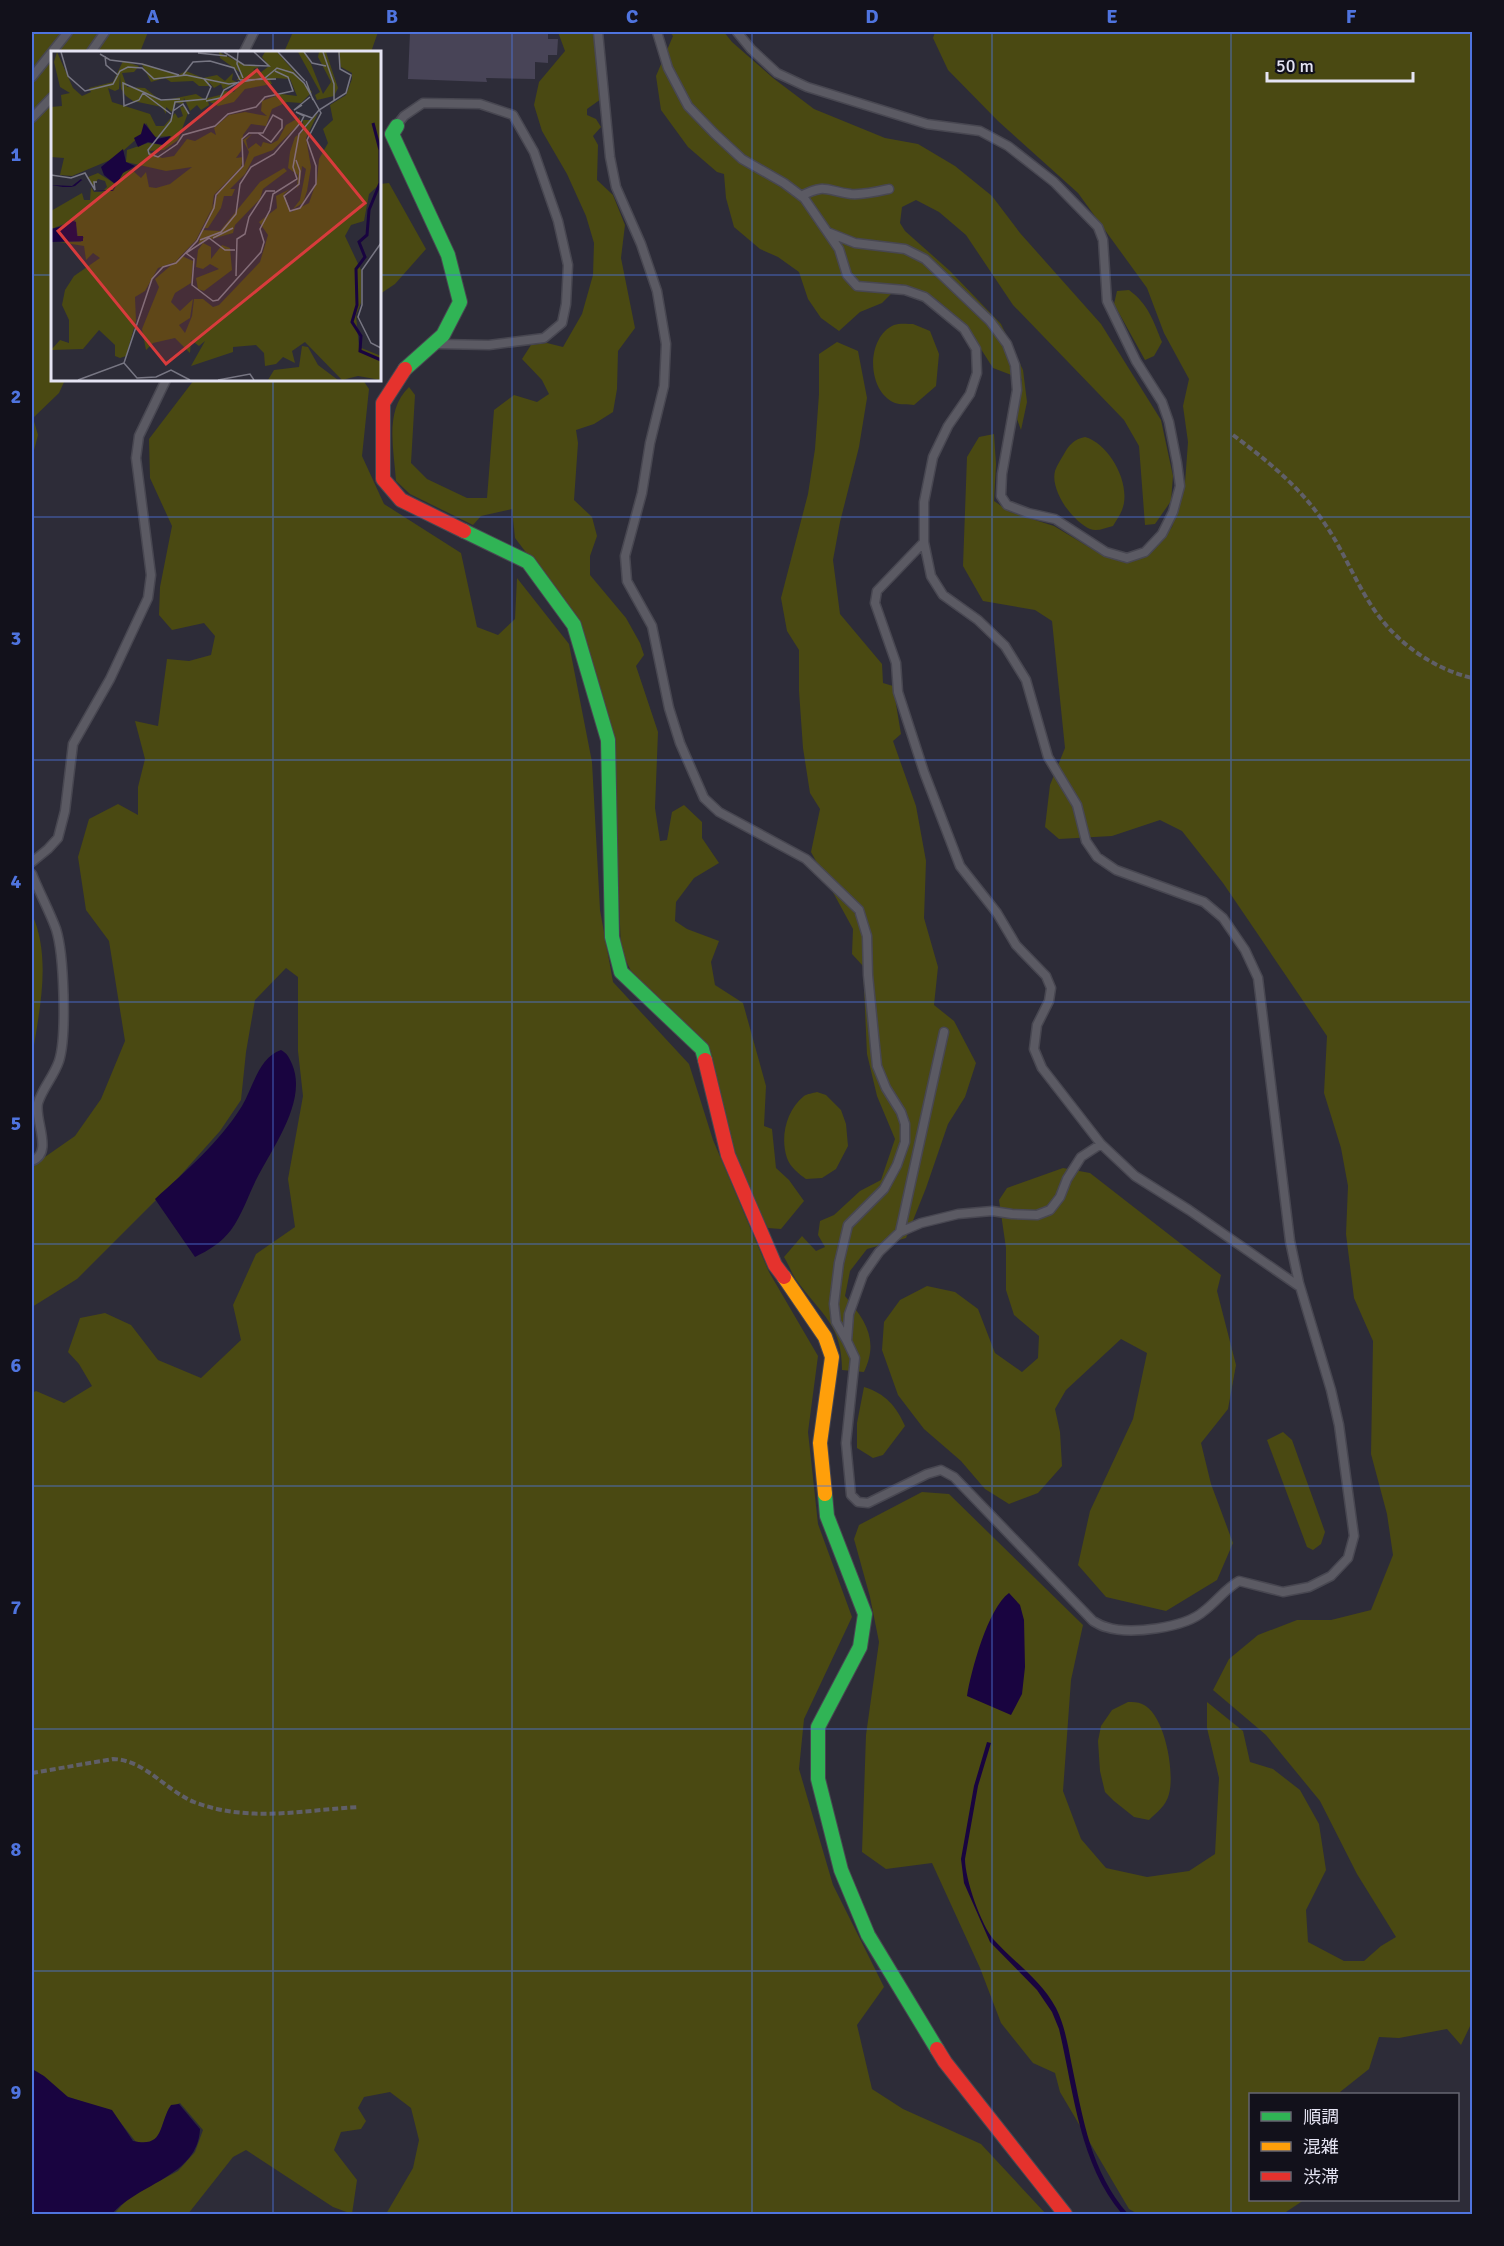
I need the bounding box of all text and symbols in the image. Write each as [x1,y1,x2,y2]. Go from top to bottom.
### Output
text: A [147,4,160,29]
text: B [386,4,398,29]
text: C [626,4,638,29]
text: D [865,4,879,29]
text: E [1106,4,1118,29]
text: F [1346,4,1357,29]
scale bar [1267,45,1412,83]
inset map [51,51,381,381]
text: 50 m [1276,55,1314,77]
text: 1 [11,142,22,167]
text: 2 [11,384,21,409]
text: 3 [11,626,21,651]
text: 4 [11,869,22,894]
text: 5 [11,1111,21,1136]
text: 6 [11,1353,22,1378]
text: 7 [11,1595,22,1620]
text: 8 [11,1837,22,1862]
text: 9 [11,2080,22,2105]
legend [1249,2093,1459,2201]
text: 順調 [1303,2106,1339,2128]
text: 混雑 [1303,2136,1339,2158]
text: 渋滞 [1303,2166,1339,2188]

